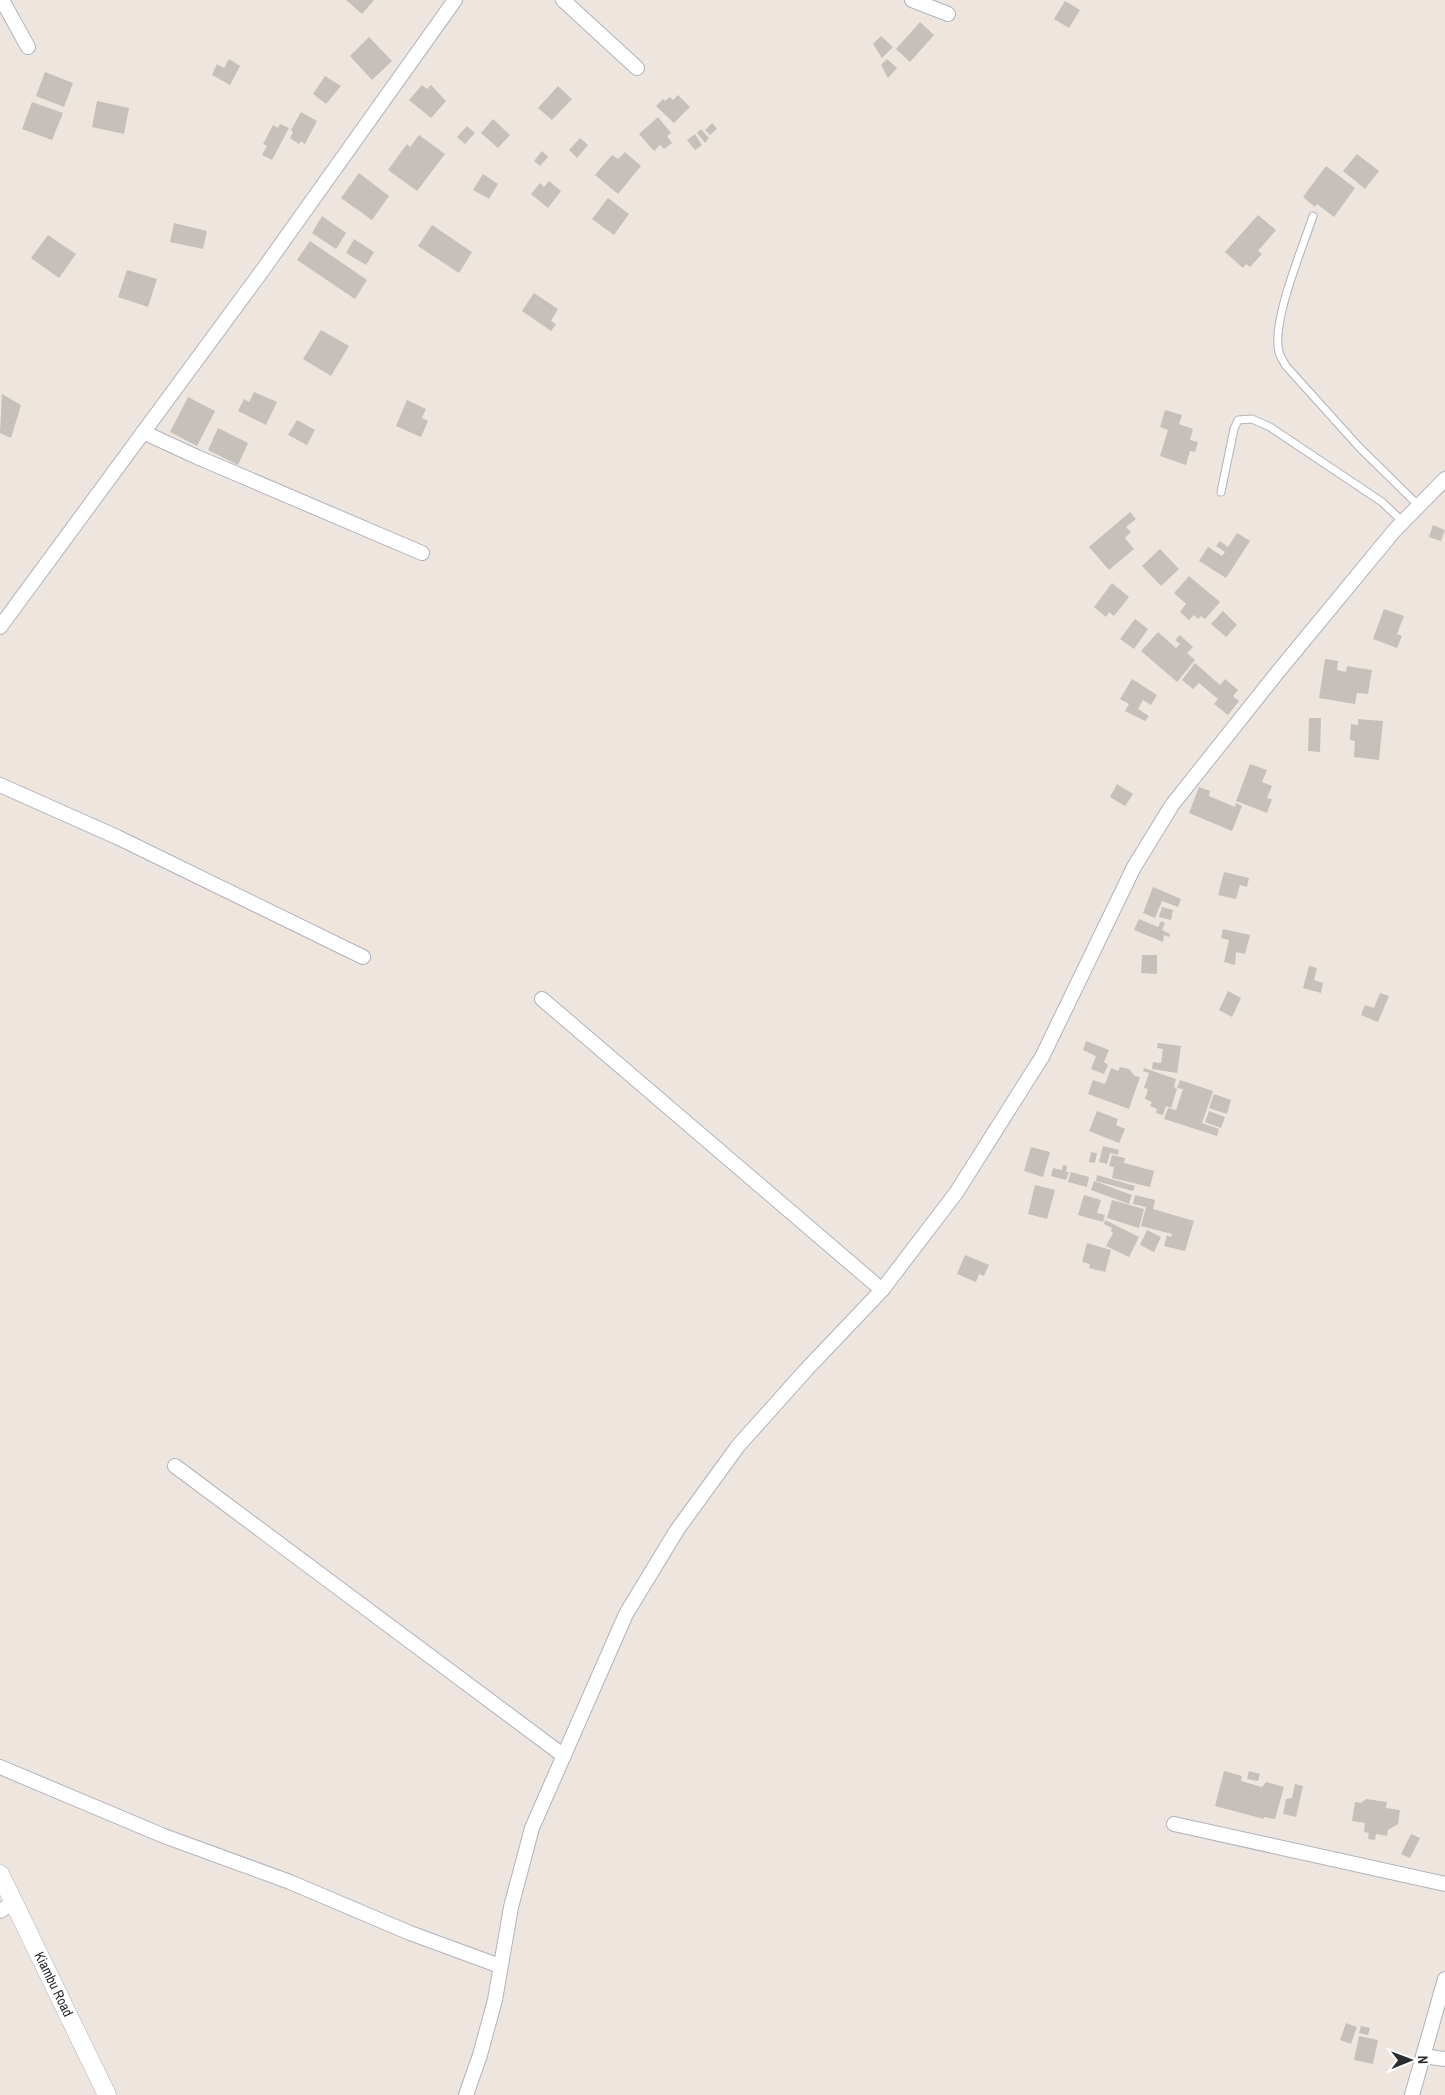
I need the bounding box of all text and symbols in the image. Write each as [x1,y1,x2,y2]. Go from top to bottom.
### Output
street label: Kiambu Road [31,1949,77,2019]
north arrow [1385,2035,1435,2085]
text: N [1414,2055,1432,2064]

